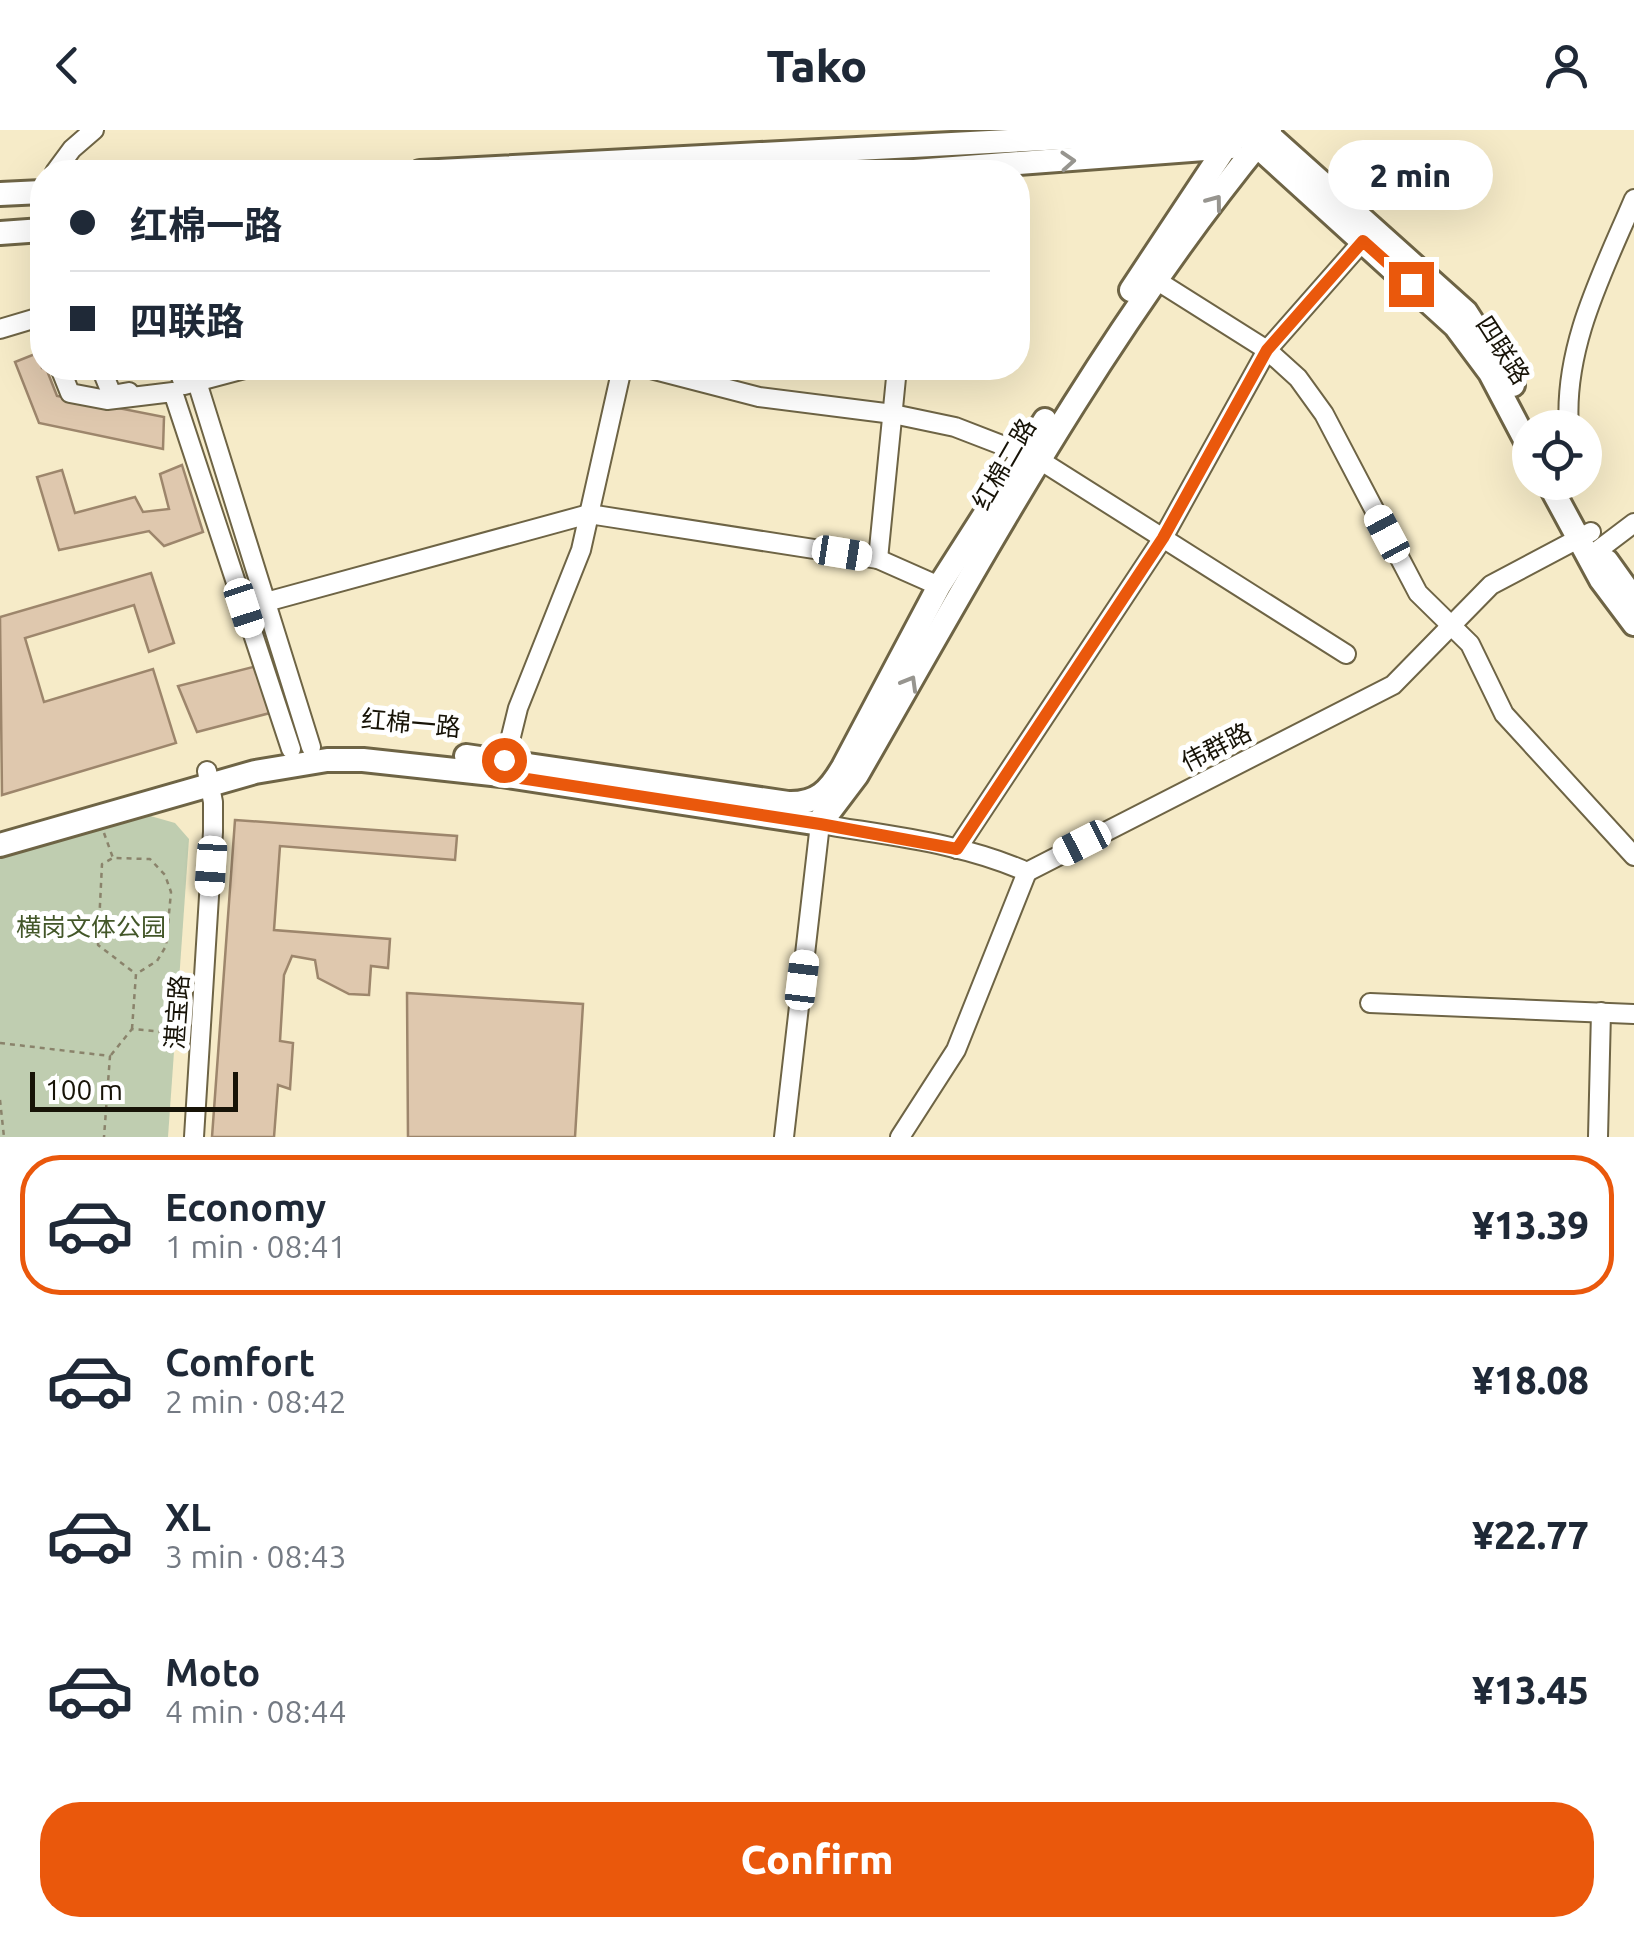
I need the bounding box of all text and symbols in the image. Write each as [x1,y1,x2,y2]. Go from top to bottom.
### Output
icon: back [40,38,95,93]
icon: person [1539,38,1594,93]
text: Tako [767,40,867,91]
callout: 2 min [1328,139,1494,209]
one-way arrow [1060,151,1076,172]
text: 2 min [1370,157,1451,193]
one-way arrow [1203,195,1220,213]
text: 红棉一路 [130,204,282,246]
route end [1389,262,1434,307]
text: 四联路 [130,300,244,342]
street label: 四联路 [1471,311,1535,389]
map controls [1512,410,1602,500]
button: locate [1512,410,1602,500]
street label: 红棉二路 [967,414,1041,514]
car [1360,500,1414,568]
car [810,533,874,573]
car [220,575,268,641]
one-way arrow [898,676,917,694]
street label: 红棉一路 [360,705,462,741]
street label: 伟群路 [1176,717,1256,777]
route start [482,738,527,783]
car [1048,816,1116,870]
car [194,835,228,897]
park label: 横岗文体公园 [16,913,166,941]
car [783,948,821,1012]
street label: 湛宝路 [160,974,194,1050]
scale bar [30,1067,238,1111]
text: 100 m [45,1074,123,1105]
icon: car [45,1180,135,1270]
text: Economy [165,1186,326,1228]
text: ¥13.39 [1472,1204,1589,1246]
text: 1 min · 08:41 [165,1228,347,1264]
icon: car [45,1335,135,1425]
text: Comfort [165,1341,315,1383]
text: ¥18.08 [1472,1359,1589,1401]
text: 2 min · 08:42 [165,1383,347,1419]
icon: car [45,1490,135,1580]
text: XL [165,1496,211,1538]
text: ¥22.77 [1472,1514,1589,1556]
text: 3 min · 08:43 [165,1538,347,1574]
icon: car [45,1645,135,1735]
text: Moto [165,1651,260,1693]
text: ¥13.45 [1472,1669,1589,1711]
text: 4 min · 08:44 [165,1693,347,1729]
button: Confirm [40,1802,1594,1917]

